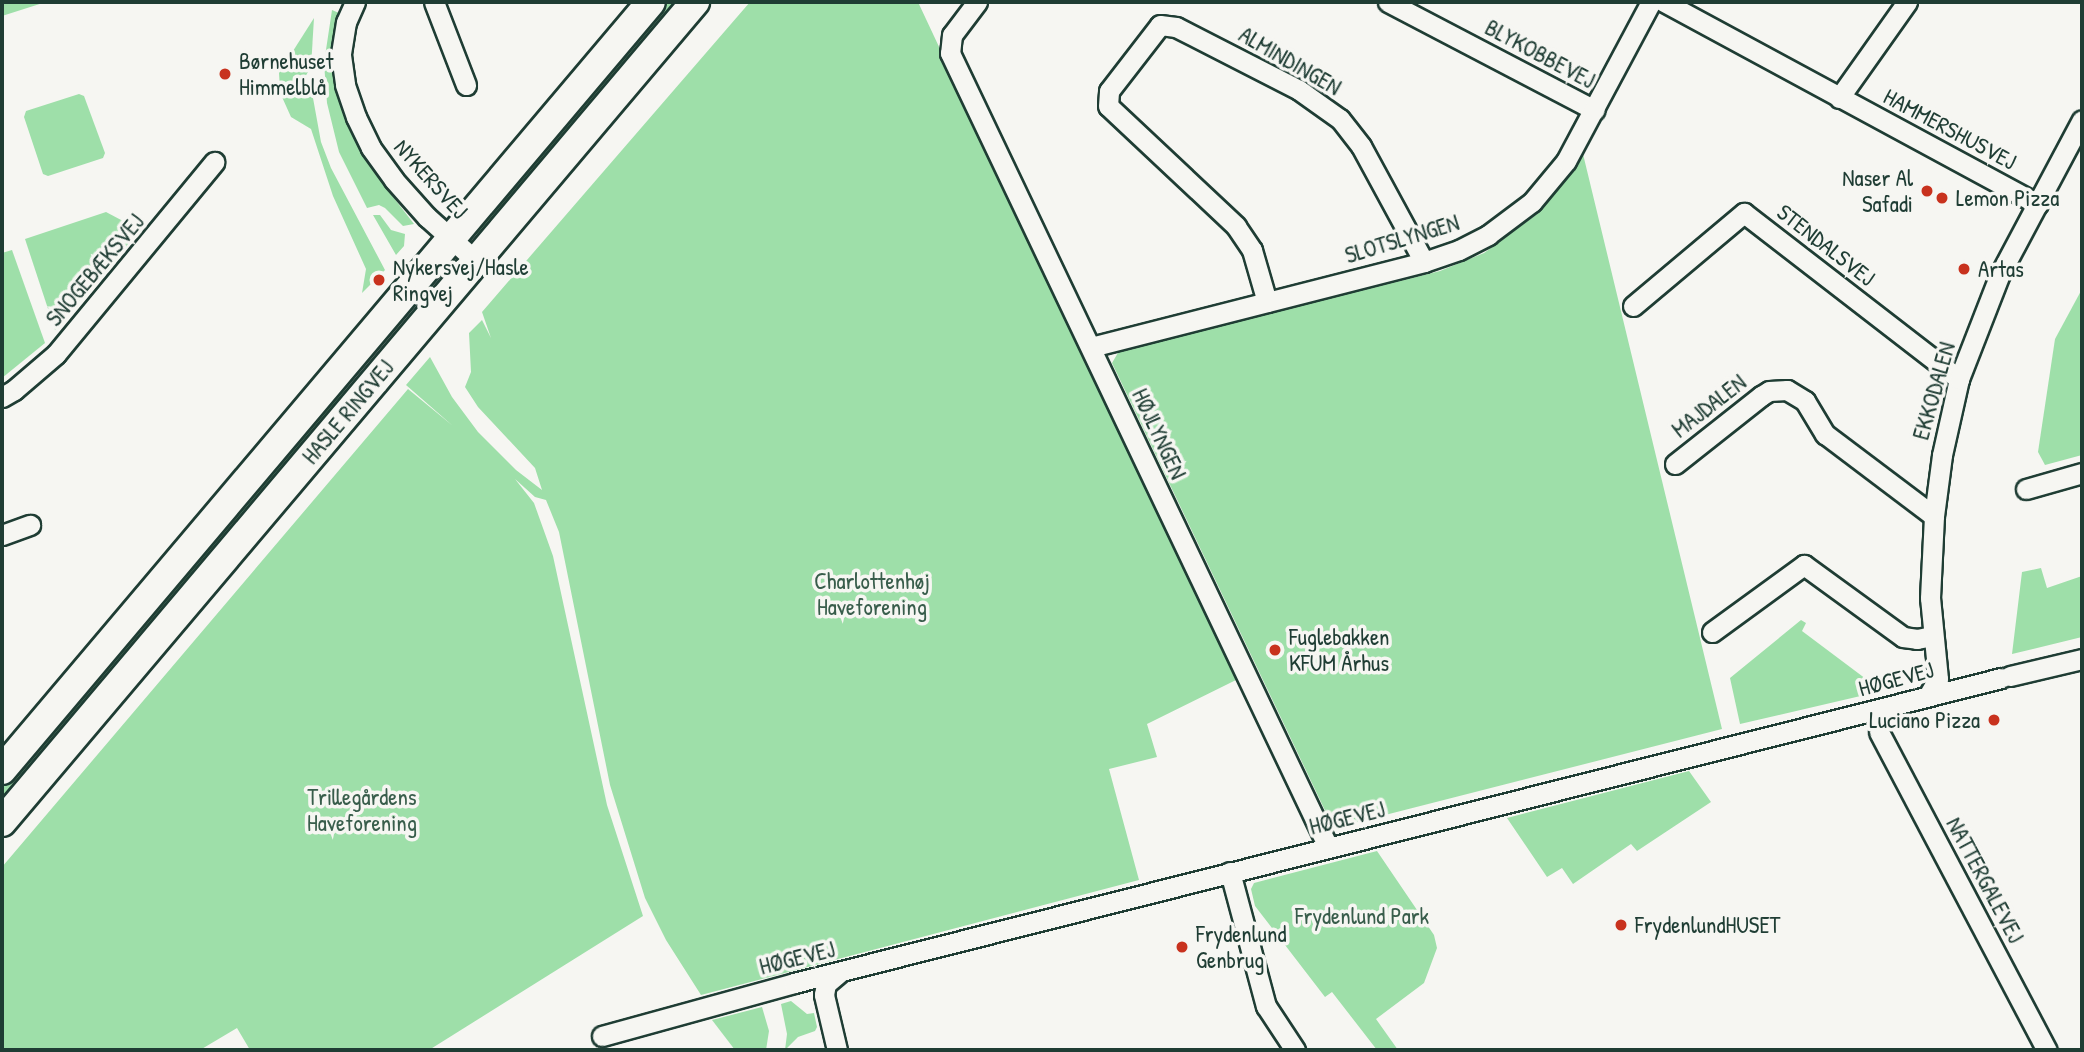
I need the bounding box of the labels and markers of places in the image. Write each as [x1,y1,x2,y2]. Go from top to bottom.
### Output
place label: Børnehuset Himmelblå [239,47,334,101]
marker: Børnehuset Himmelblå [217,66,233,82]
place label: Naser Al Safadi [1842,164,1913,218]
marker: Naser Al Safadi [1919,183,1935,199]
place label: Lemon Pizza [1956,184,2059,212]
marker: Lemon Pizza [1934,190,1950,206]
place label: Nykersvej/Hasle Ringvej [393,253,529,307]
place label: Artas [1978,255,2024,283]
marker: Artas [1956,261,1972,277]
marker: Nykersvej/Hasle Ringvej [371,272,387,288]
place label: Fuglebakken KFUM Århus [1289,623,1389,677]
marker: Fuglebakken KFUM Århus [1267,642,1283,658]
place label: Luciano Pizza [1869,706,1980,734]
marker: Luciano Pizza [1986,712,2002,728]
place label: FrydenlundHUSET [1635,911,1780,939]
marker: FrydenlundHUSET [1613,917,1629,933]
place label: Frydenlund Genbrug [1196,920,1286,974]
marker: Frydenlund Genbrug [1174,939,1190,955]

